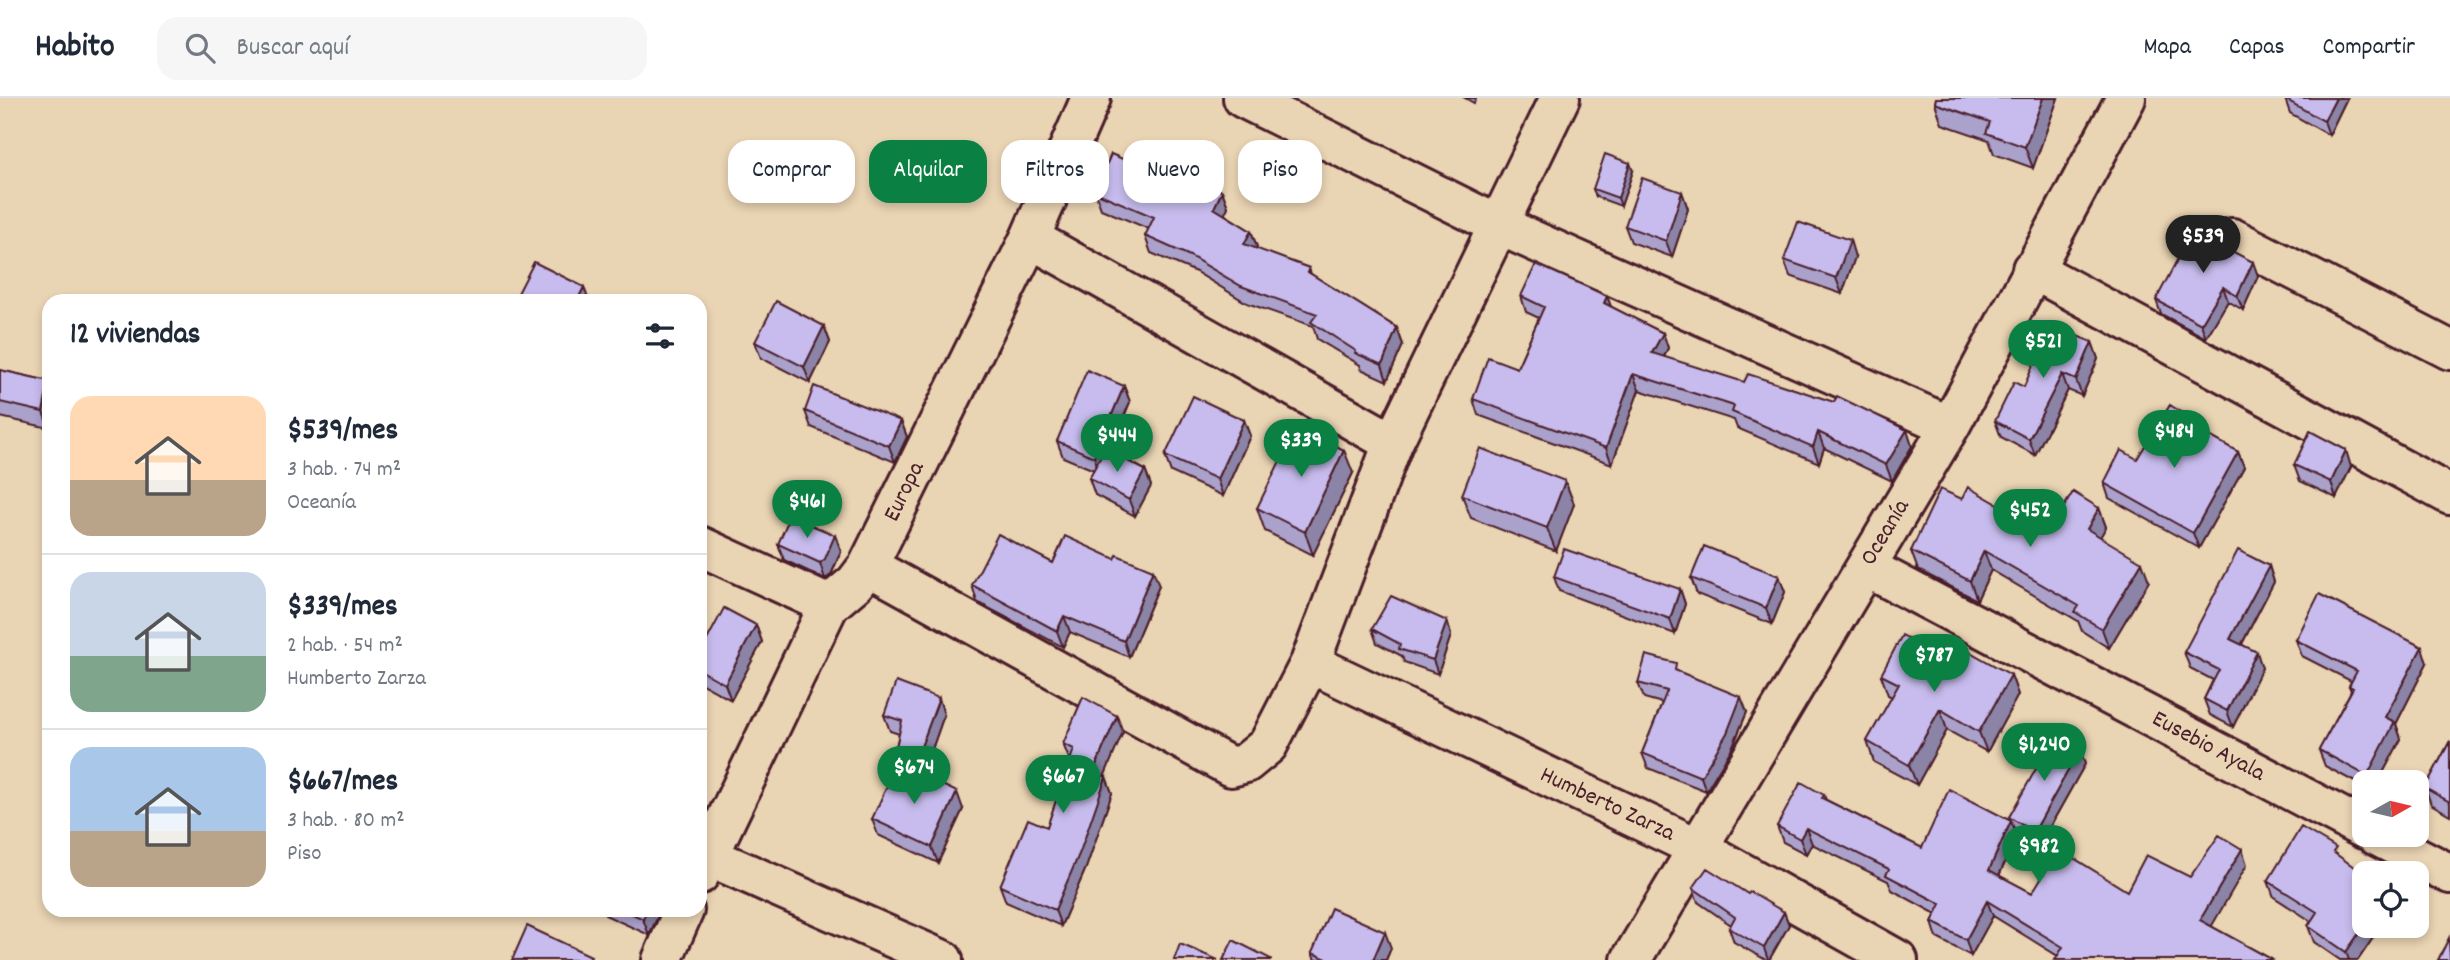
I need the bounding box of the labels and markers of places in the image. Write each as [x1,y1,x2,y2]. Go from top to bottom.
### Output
pin: $539 [2162,216,2244,275]
pin: $521 [2002,320,2084,380]
pin: $484 [2133,410,2215,470]
pin: $444 [1076,414,1158,474]
pin: $339 [1260,420,1342,479]
pin: $461 [766,480,848,540]
pin: $452 [1989,490,2071,549]
pin: $787 [1893,634,1975,694]
pin: $1,240 [1987,724,2101,783]
pin: $674 [873,746,955,806]
pin: $667 [1022,756,1104,815]
pin: $982 [1998,826,2080,885]

